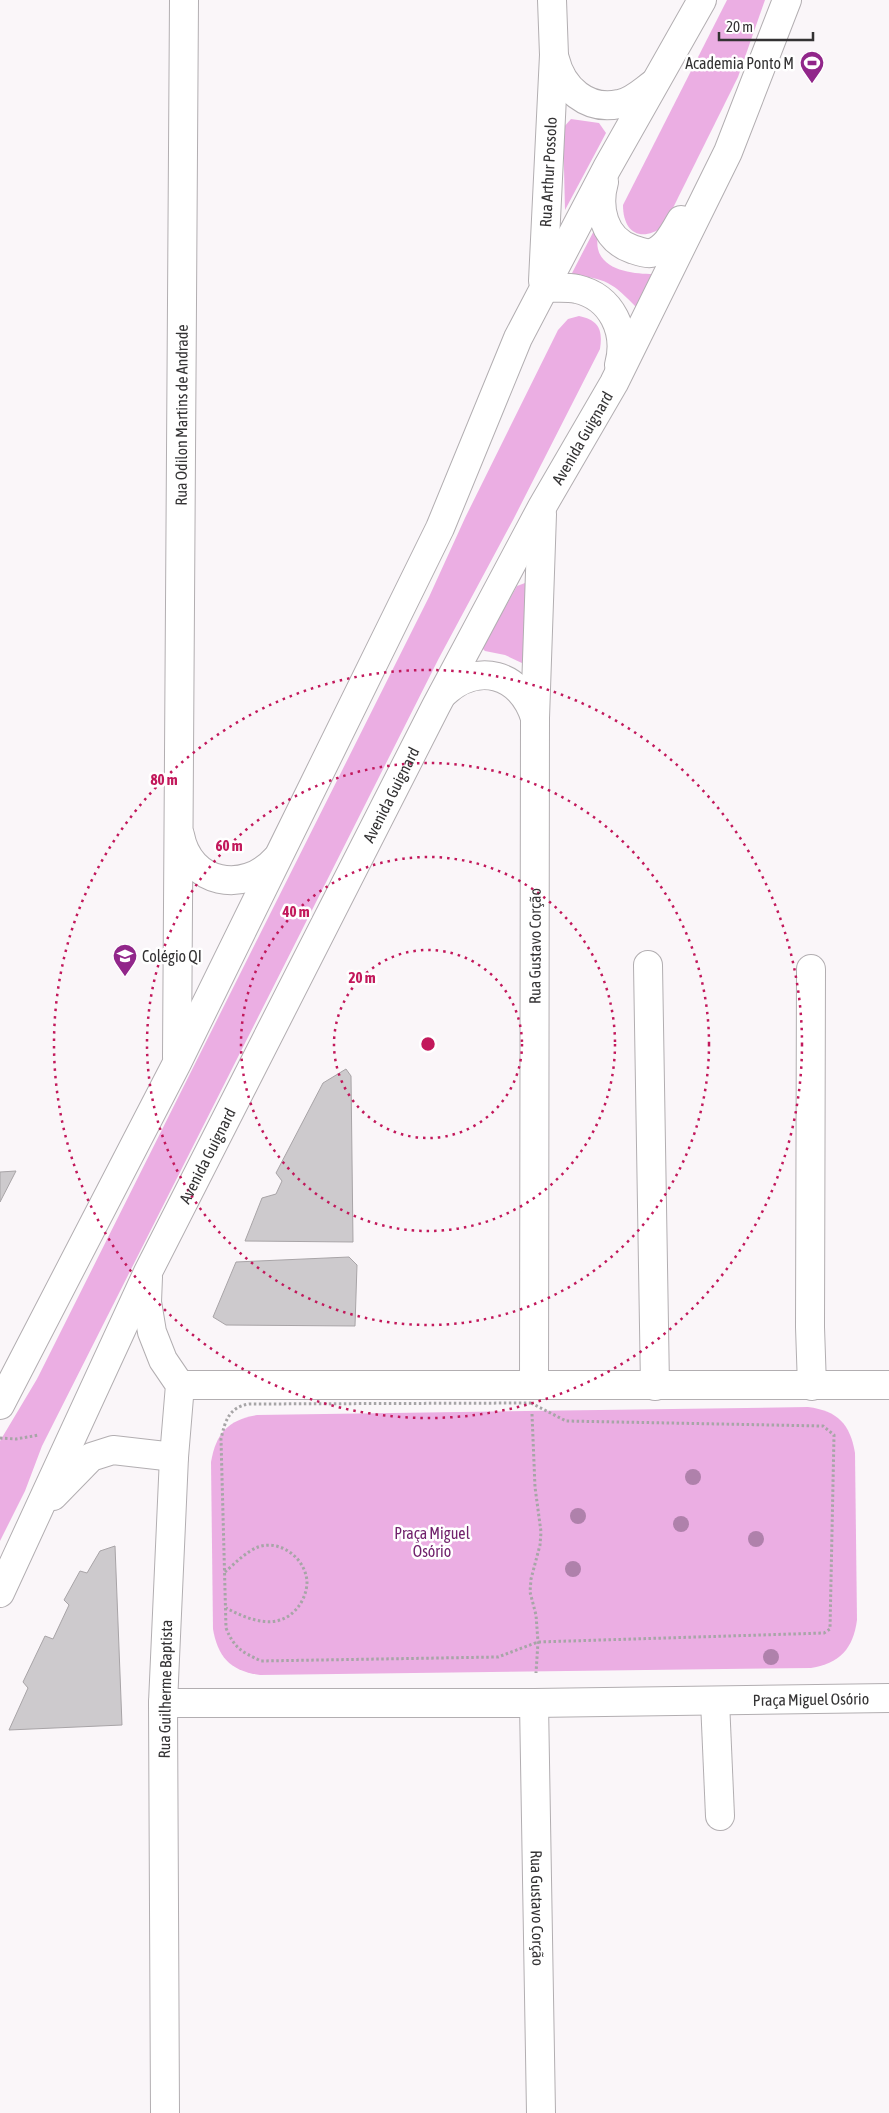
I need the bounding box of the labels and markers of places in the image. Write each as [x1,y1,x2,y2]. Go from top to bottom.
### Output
sports icon: Academia Ponto M [799,50,825,84]
place label: Academia Ponto M [685,54,794,72]
school or university icon: Colégio QI [112,943,138,977]
place label: Colégio QI [142,947,202,966]
centre of rings [419,1035,437,1053]

